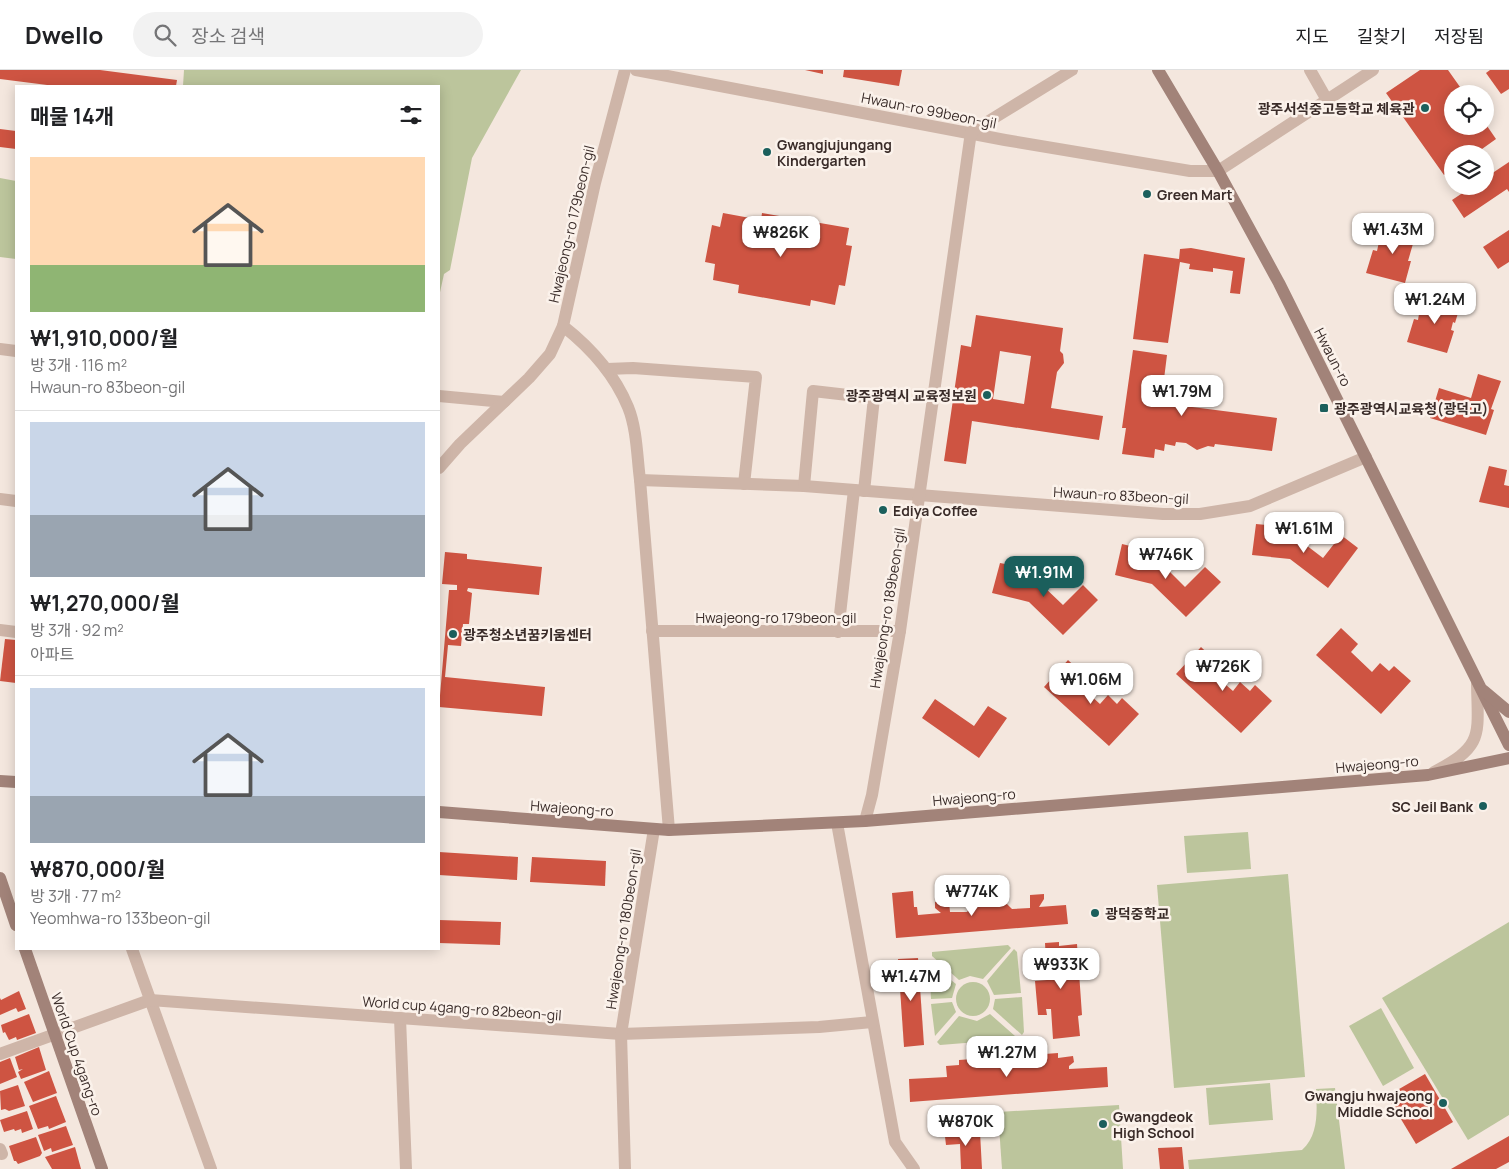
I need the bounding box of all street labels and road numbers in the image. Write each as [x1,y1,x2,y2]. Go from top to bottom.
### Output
street label: Hwaun-ro 99beon-gil [860,88,998,132]
street label: Hwajeong-ro 179beon-gil [544,143,598,305]
street label: Hwaun-ro [1310,324,1356,390]
street label: Hwaun-ro 83beon-gil [1053,482,1189,508]
street label: Hwajeong-ro 189beon-gil [865,526,909,690]
street label: Hwajeong-ro 179beon-gil [695,608,857,627]
street label: Hwajeong-ro [1335,751,1419,777]
street label: Hwajeong-ro [932,784,1016,810]
street label: Hwajeong-ro [530,796,614,820]
street label: Hwajeong-ro 180beon-gil [601,847,645,1011]
street label: World Cup 4gang-ro [47,990,107,1118]
street label: World cup 4gang-ro 82beon-gil [362,992,562,1024]

